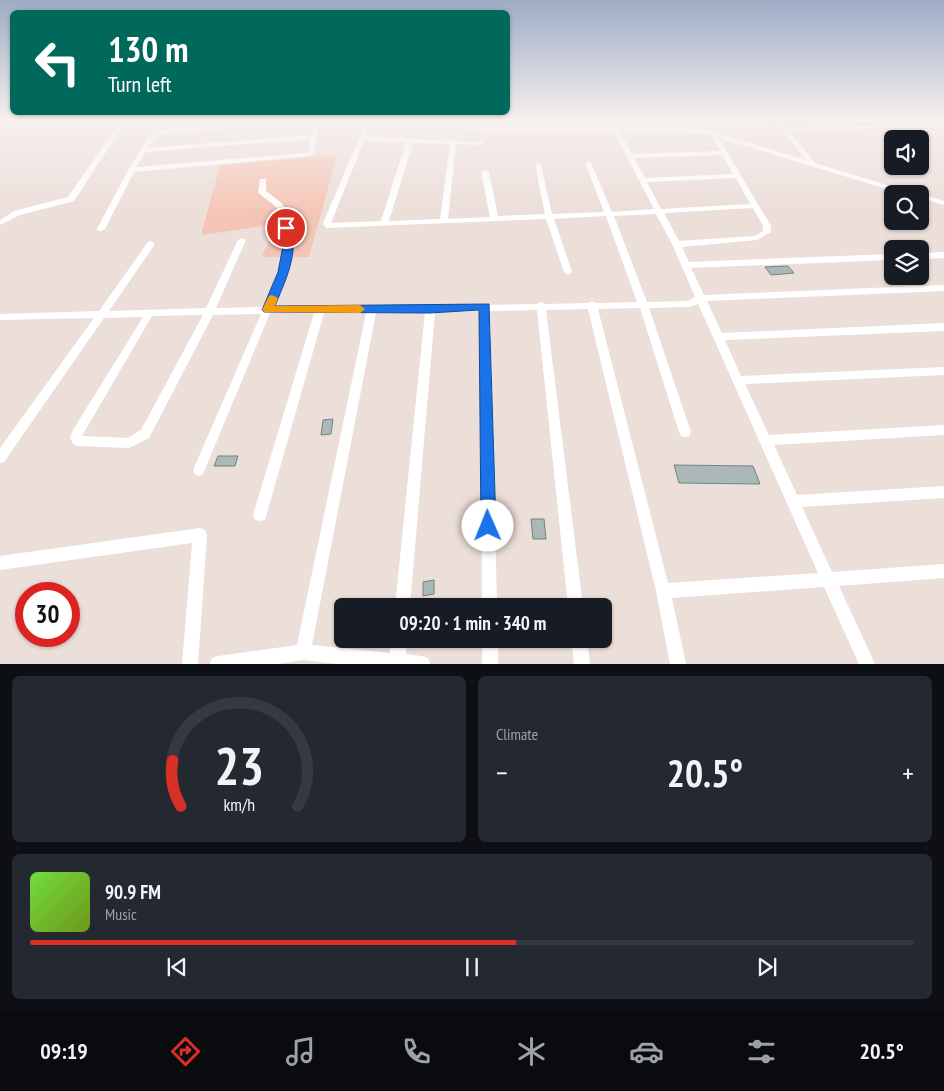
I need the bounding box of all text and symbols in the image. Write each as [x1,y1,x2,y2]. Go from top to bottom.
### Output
text: 130 m [108,26,189,72]
icon: left [25,30,90,95]
text: Turn left [108,70,172,98]
map controls [884,130,929,285]
button: sound [884,130,929,175]
button: search [884,185,929,230]
pin [265,207,307,249]
icon: arrive [272,214,300,242]
button: layers [884,240,929,285]
position arrow [461,499,513,551]
speed limit sign: 30 [15,582,80,647]
text: 09:20 · 1 min · 340 m [400,611,546,635]
text: Climate [496,724,538,744]
text: 23 [214,732,264,799]
text: 20.5° [667,748,743,797]
text: − [496,754,508,791]
text: + [902,754,914,791]
text: km/h [223,793,255,816]
text: 90.9 FM [105,880,161,904]
text: Music [105,904,137,924]
icon: previous [163,953,191,981]
icon: pause [458,953,486,981]
icon: next [753,953,781,981]
icon: directions [168,1034,203,1069]
icon: music [283,1034,318,1069]
icon: phone [399,1034,434,1069]
icon: climate [514,1034,549,1069]
icon: car [629,1034,664,1069]
icon: filters [744,1034,779,1069]
text: 09:19 [40,1037,88,1065]
text: 20.5° [860,1037,904,1065]

